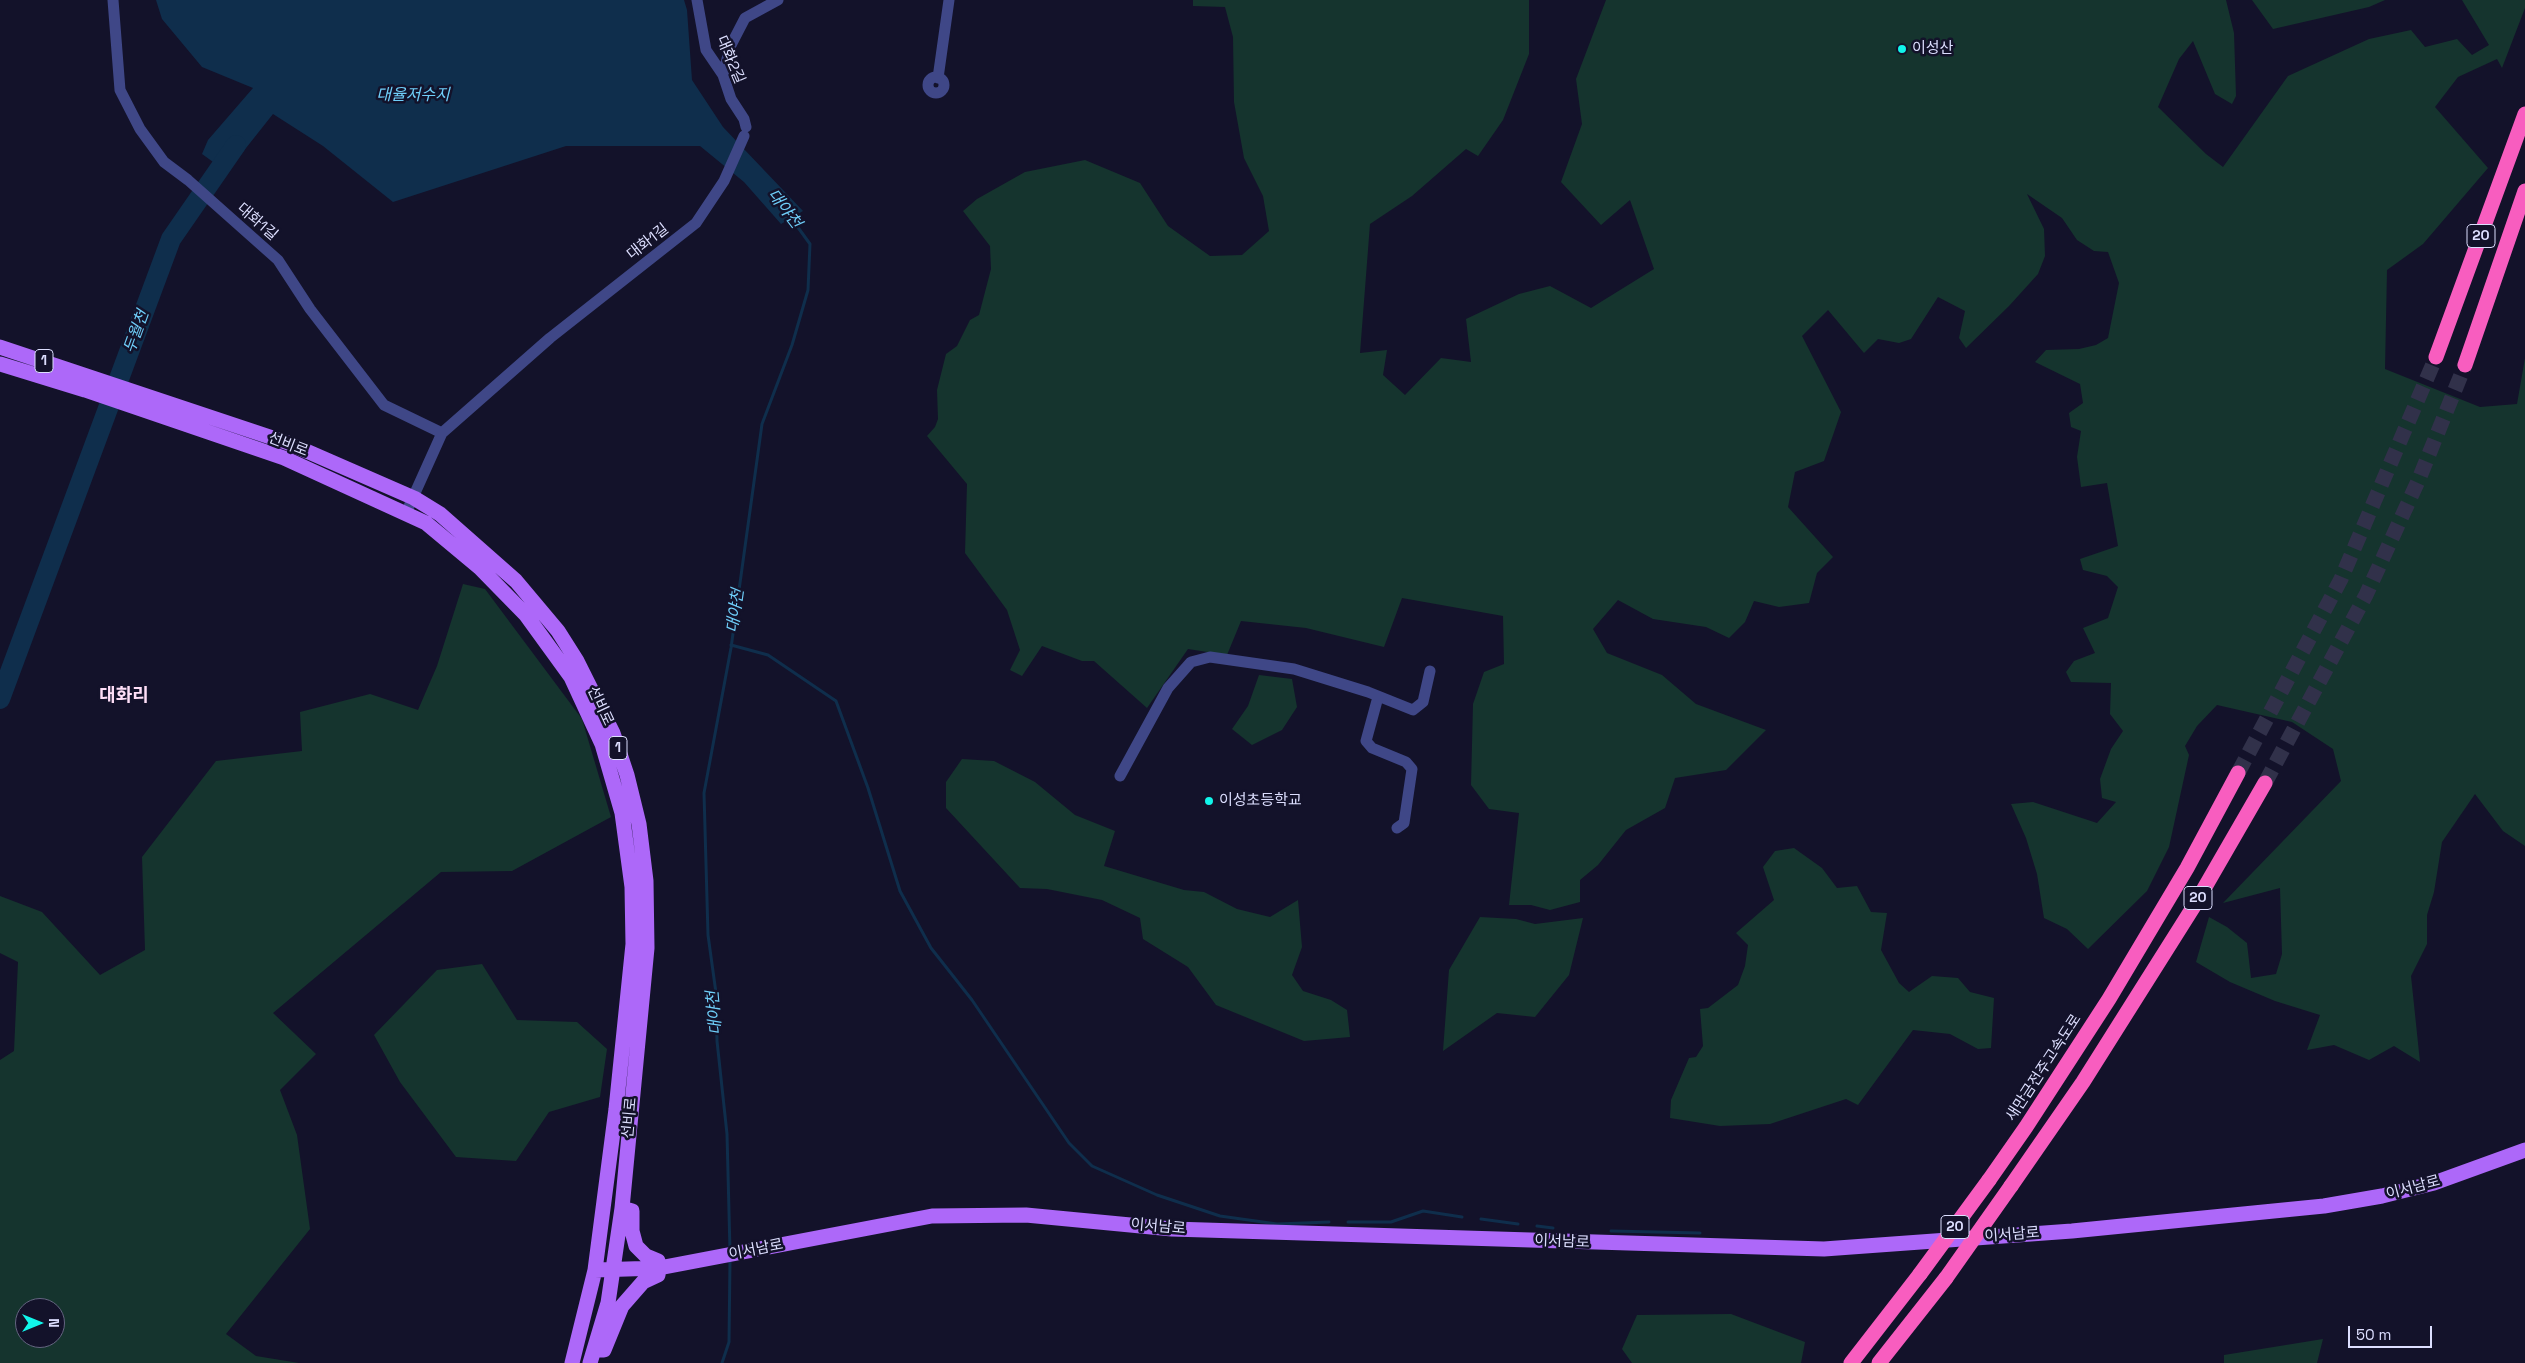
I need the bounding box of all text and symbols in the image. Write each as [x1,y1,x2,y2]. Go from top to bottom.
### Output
street label: 대화2길 [712,33,748,87]
place label: 이성산 [1912,40,1953,58]
marker: 이성산 [1896,43,1908,55]
water label: 대율저수지 [376,86,450,106]
water label: 대야천 [763,186,805,232]
street label: 대화1길 [233,200,281,244]
street label: 대화1길 [624,220,672,264]
road number: 20 [2467,225,2495,248]
water label: 두월천 [120,308,154,356]
road number: 1 [35,350,53,372]
street label: 선비로 [265,429,311,461]
water label: 대야천 [723,588,749,634]
street label: 선비로 [583,683,617,729]
district label: 대화리 [99,685,149,707]
road number: 1 [609,736,627,760]
place label: 이성초등학교 [1219,792,1302,810]
marker: 이성초등학교 [1203,795,1215,807]
road number: 20 [2184,886,2212,910]
water label: 대야천 [704,990,726,1036]
street label: 새만금전주고속도로 [2003,1011,2085,1125]
street label: 선비로 [619,1097,641,1139]
street label: 이서남로 [2384,1172,2442,1204]
street label: 이서남로 [1130,1216,1186,1238]
road number: 20 [1941,1216,1969,1238]
street label: 이서남로 [1984,1224,2040,1246]
street label: 이서남로 [1534,1232,1590,1252]
street label: 이서남로 [727,1236,785,1264]
north arrow [15,1298,65,1348]
scale bar [2350,1316,2434,1348]
text: N [45,1318,63,1328]
text: 50 m [2356,1325,2391,1344]

